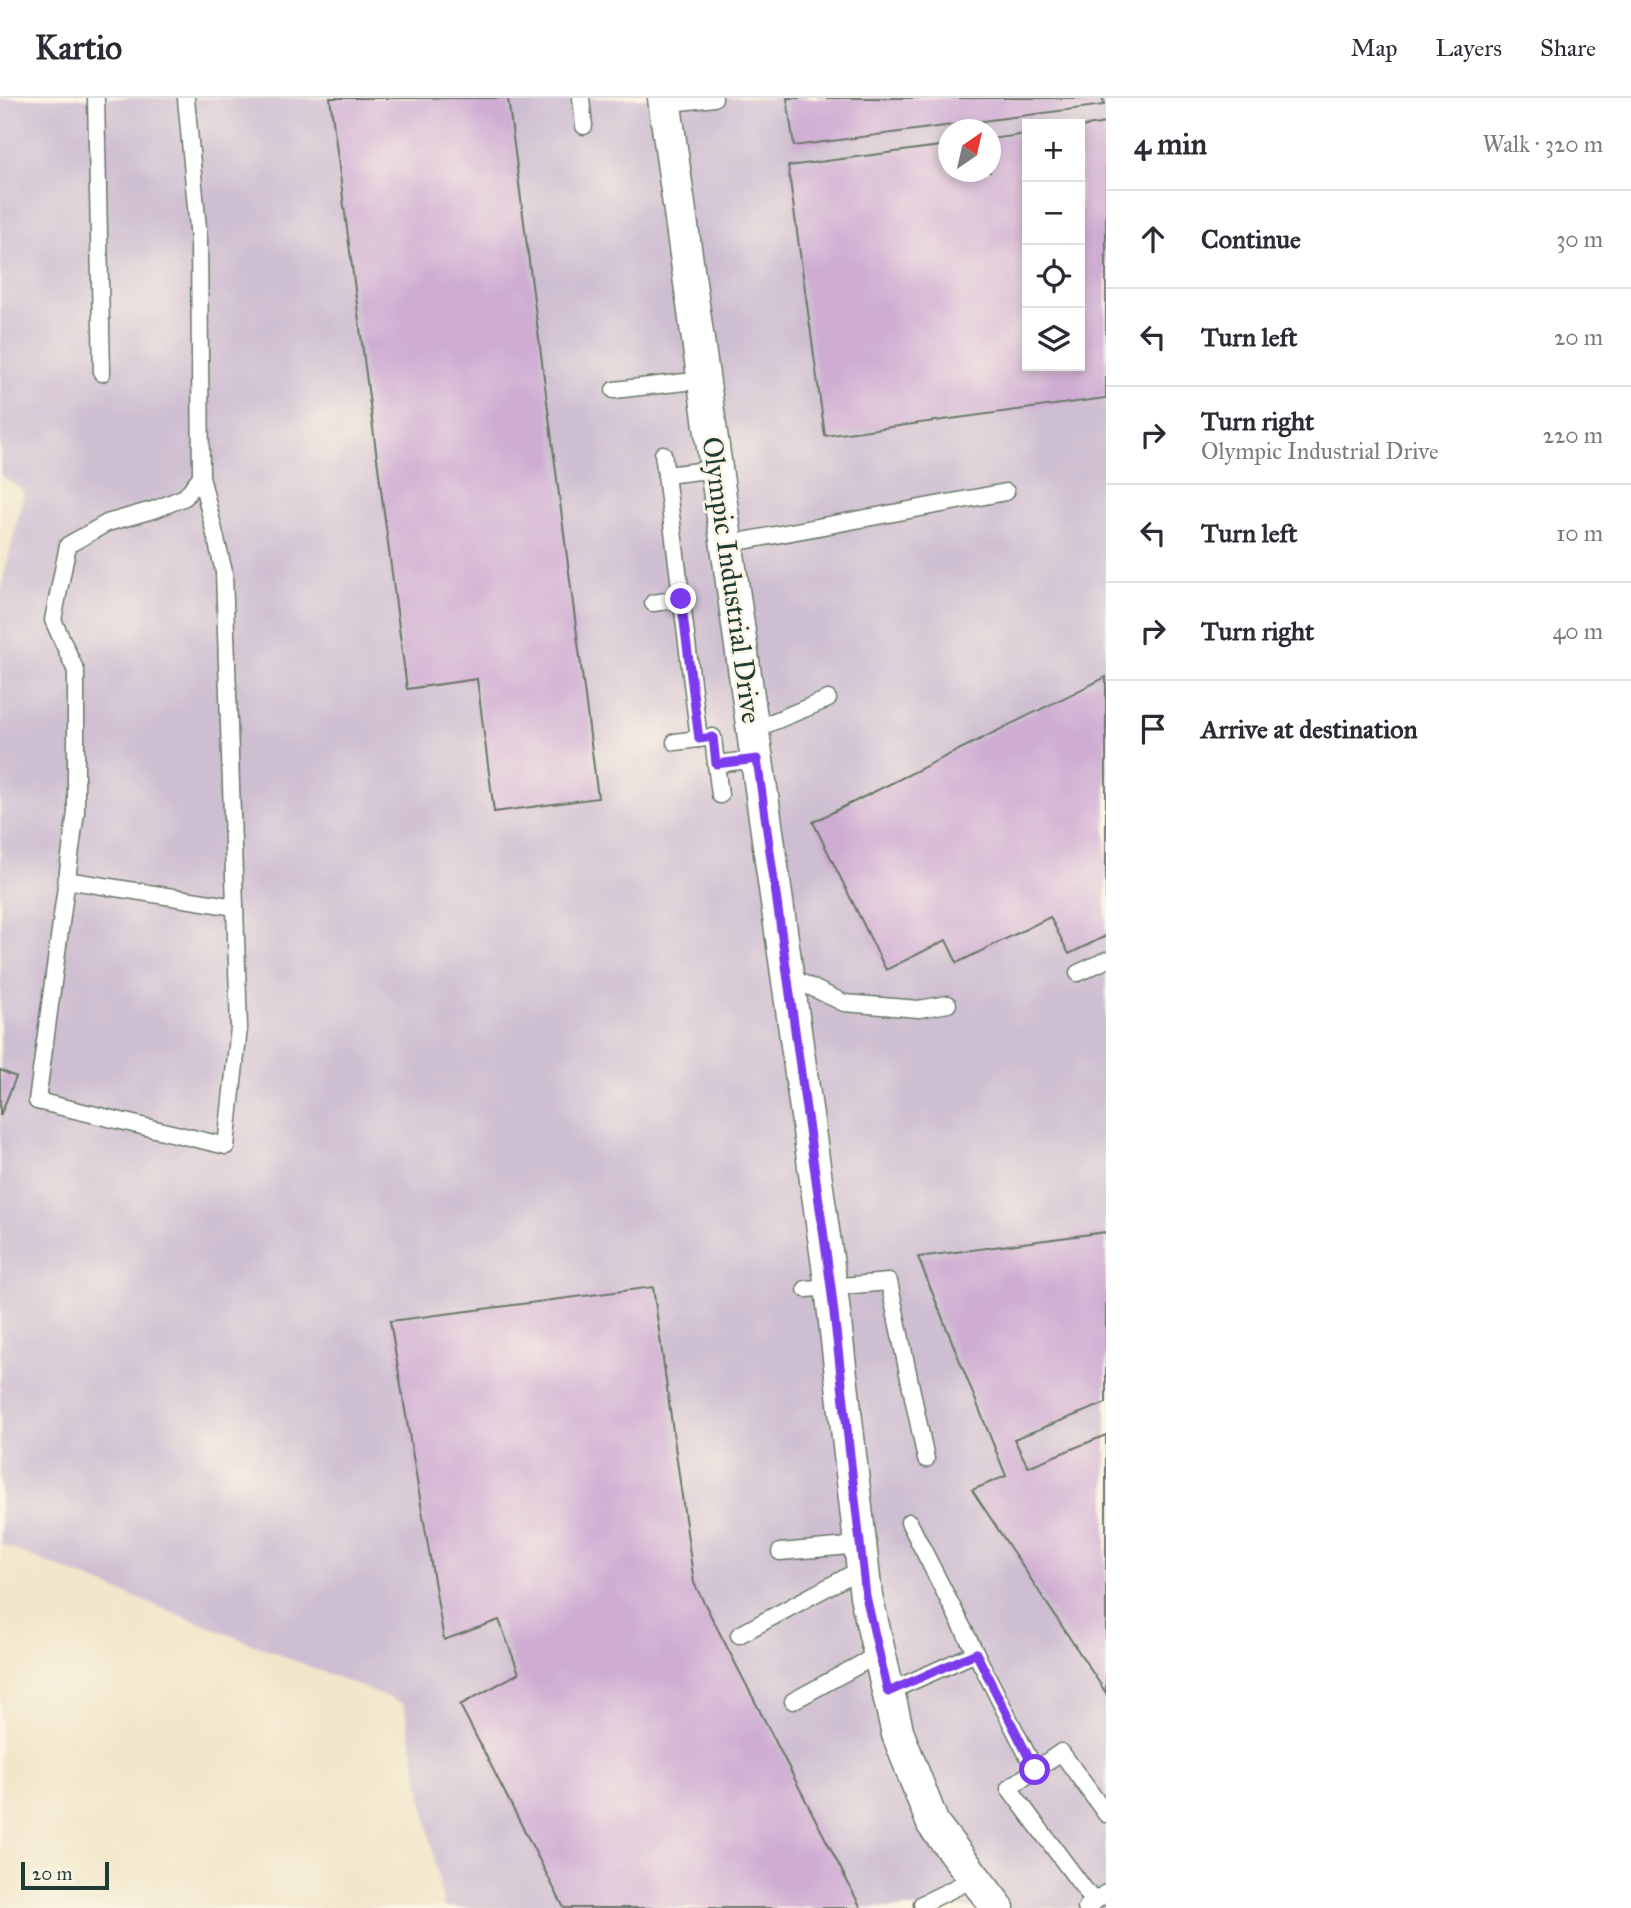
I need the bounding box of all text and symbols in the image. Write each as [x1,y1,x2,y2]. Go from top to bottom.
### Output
text: Kartio [35,28,122,68]
text: Map [1351,33,1398,63]
text: Layers [1436,33,1502,63]
text: Share [1540,33,1596,63]
north arrow [938,119,1001,182]
map controls [1022,119,1085,371]
button: + [1022,119,1085,182]
text: 4 min [1134,126,1207,162]
text: Walk · 320 m [1483,130,1603,158]
button: − [1022,182,1085,245]
icon: ahead [1134,220,1172,258]
text: Continue [1201,223,1301,255]
text: 30 m [1556,225,1603,253]
button: locate [1022,245,1085,308]
button: layers [1022,308,1085,371]
icon: left [1134,318,1172,356]
text: Turn left [1201,321,1297,353]
text: 20 m [1554,323,1603,351]
text: Turn right [1201,405,1314,437]
icon: right [1134,416,1172,454]
text: 220 m [1543,421,1603,449]
street label: Olympic Industrial Drive [695,434,769,726]
text: Olympic Industrial Drive [1201,437,1439,465]
icon: left [1134,514,1172,552]
text: Turn left [1201,517,1297,549]
text: 10 m [1556,519,1603,547]
route end [665,583,696,614]
icon: right [1134,612,1172,650]
text: Turn right [1201,615,1314,647]
text: 40 m [1553,617,1603,645]
icon: arrive [1134,710,1172,748]
text: Arrive at destination [1201,713,1418,745]
route start [1019,1754,1050,1785]
scale bar [21,1859,108,1891]
text: 20 m [32,1862,73,1885]

